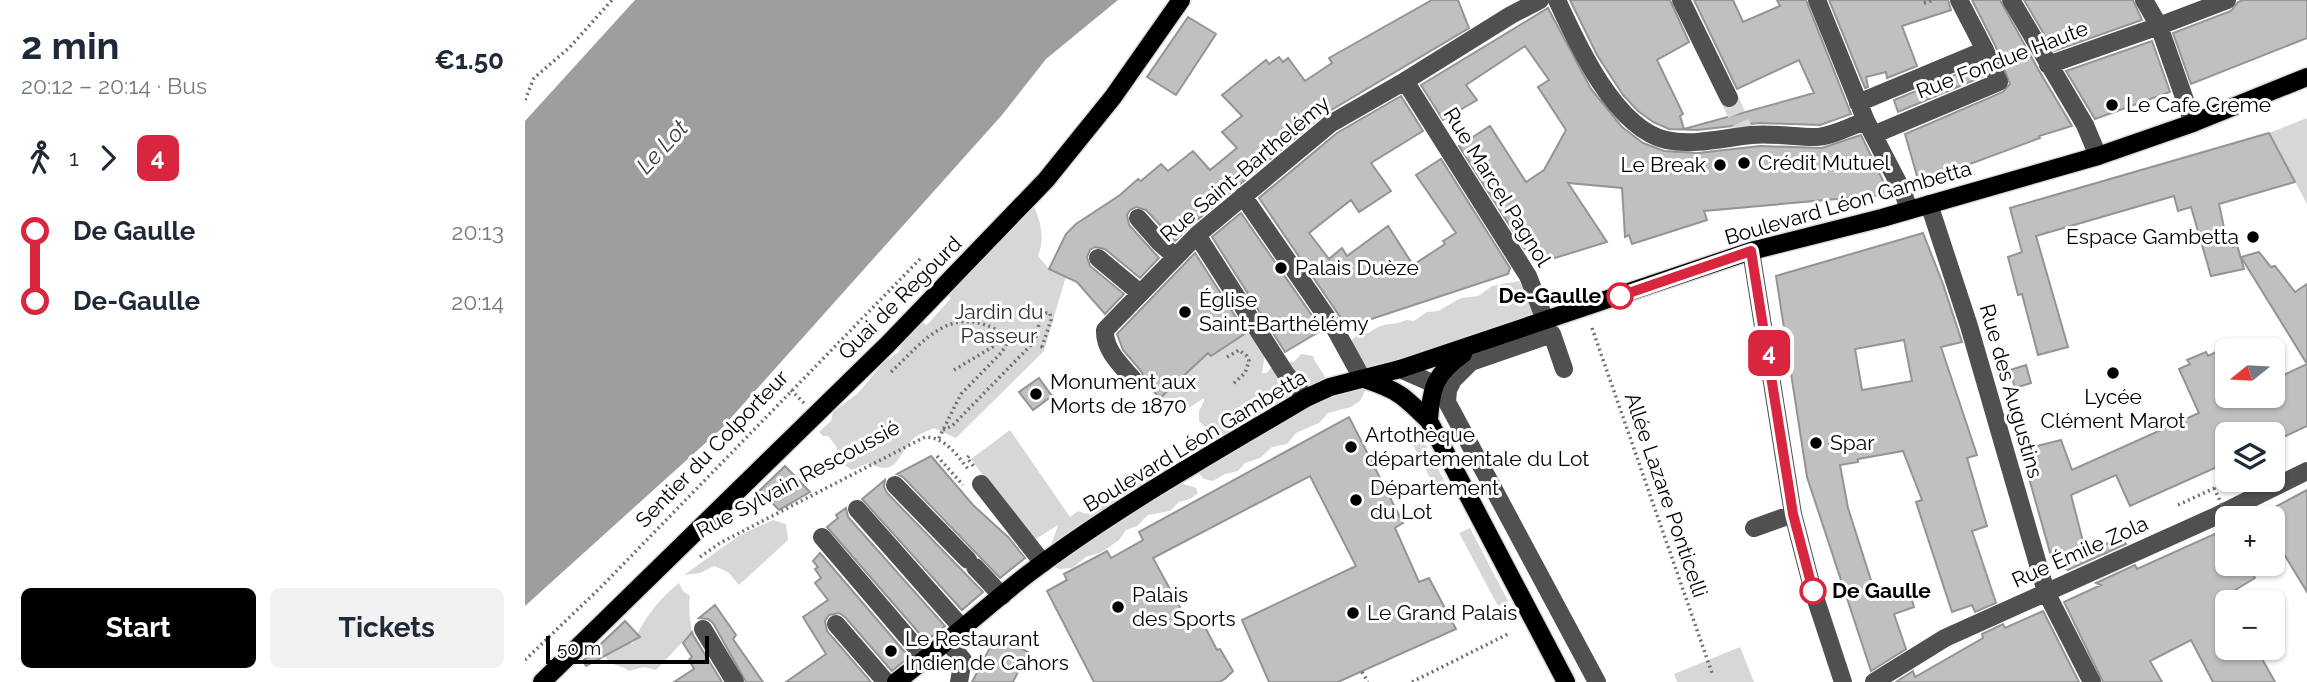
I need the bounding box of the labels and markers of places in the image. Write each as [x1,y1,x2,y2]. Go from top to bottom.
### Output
place label: Le Cafe Creme [2126,92,2271,117]
marker: Le Cafe Creme [2104,97,2120,113]
place label: Crédit Mutuel [1758,150,1891,175]
place label: Le Break [1620,152,1706,177]
marker: Crédit Mutuel [1736,155,1752,171]
marker: Le Break [1712,157,1728,173]
place label: Espace Gambetta [2066,224,2239,249]
marker: Espace Gambetta [2245,229,2261,245]
place label: Palais Duèze [1295,255,1419,280]
marker: Palais Duèze [1273,260,1289,276]
place label: De-Gaulle [1498,283,1601,308]
marker: De-Gaulle [1607,283,1633,309]
place label: Église Saint-Barthélémy [1199,287,1369,336]
marker: Église Saint-Barthélémy [1177,304,1193,320]
marker: Lycée Clément Marot [2105,365,2121,381]
place label: Monument aux Morts de 1870 [1050,369,1197,418]
place label: Lycée Clément Marot [2041,384,2185,433]
marker: Monument aux Morts de 1870 [1028,386,1044,402]
place label: Artothèque départementale du Lot [1365,422,1589,471]
place label: Spar [1830,430,1875,455]
marker: Spar [1808,435,1824,451]
marker: Artothèque départementale du Lot [1343,439,1359,455]
place label: Département du Lot [1370,475,1499,524]
marker: Département du Lot [1348,492,1364,508]
marker: De Gaulle [1800,578,1826,604]
place label: De Gaulle [1832,578,1931,603]
place label: Palais des Sports [1132,582,1236,631]
marker: Palais des Sports [1110,599,1126,615]
place label: Le Grand Palais [1367,600,1517,625]
marker: Le Grand Palais [1345,605,1361,621]
place label: Le Restaurant Indien de Cahors [905,626,1069,675]
marker: Le Restaurant Indien de Cahors [883,643,899,659]

